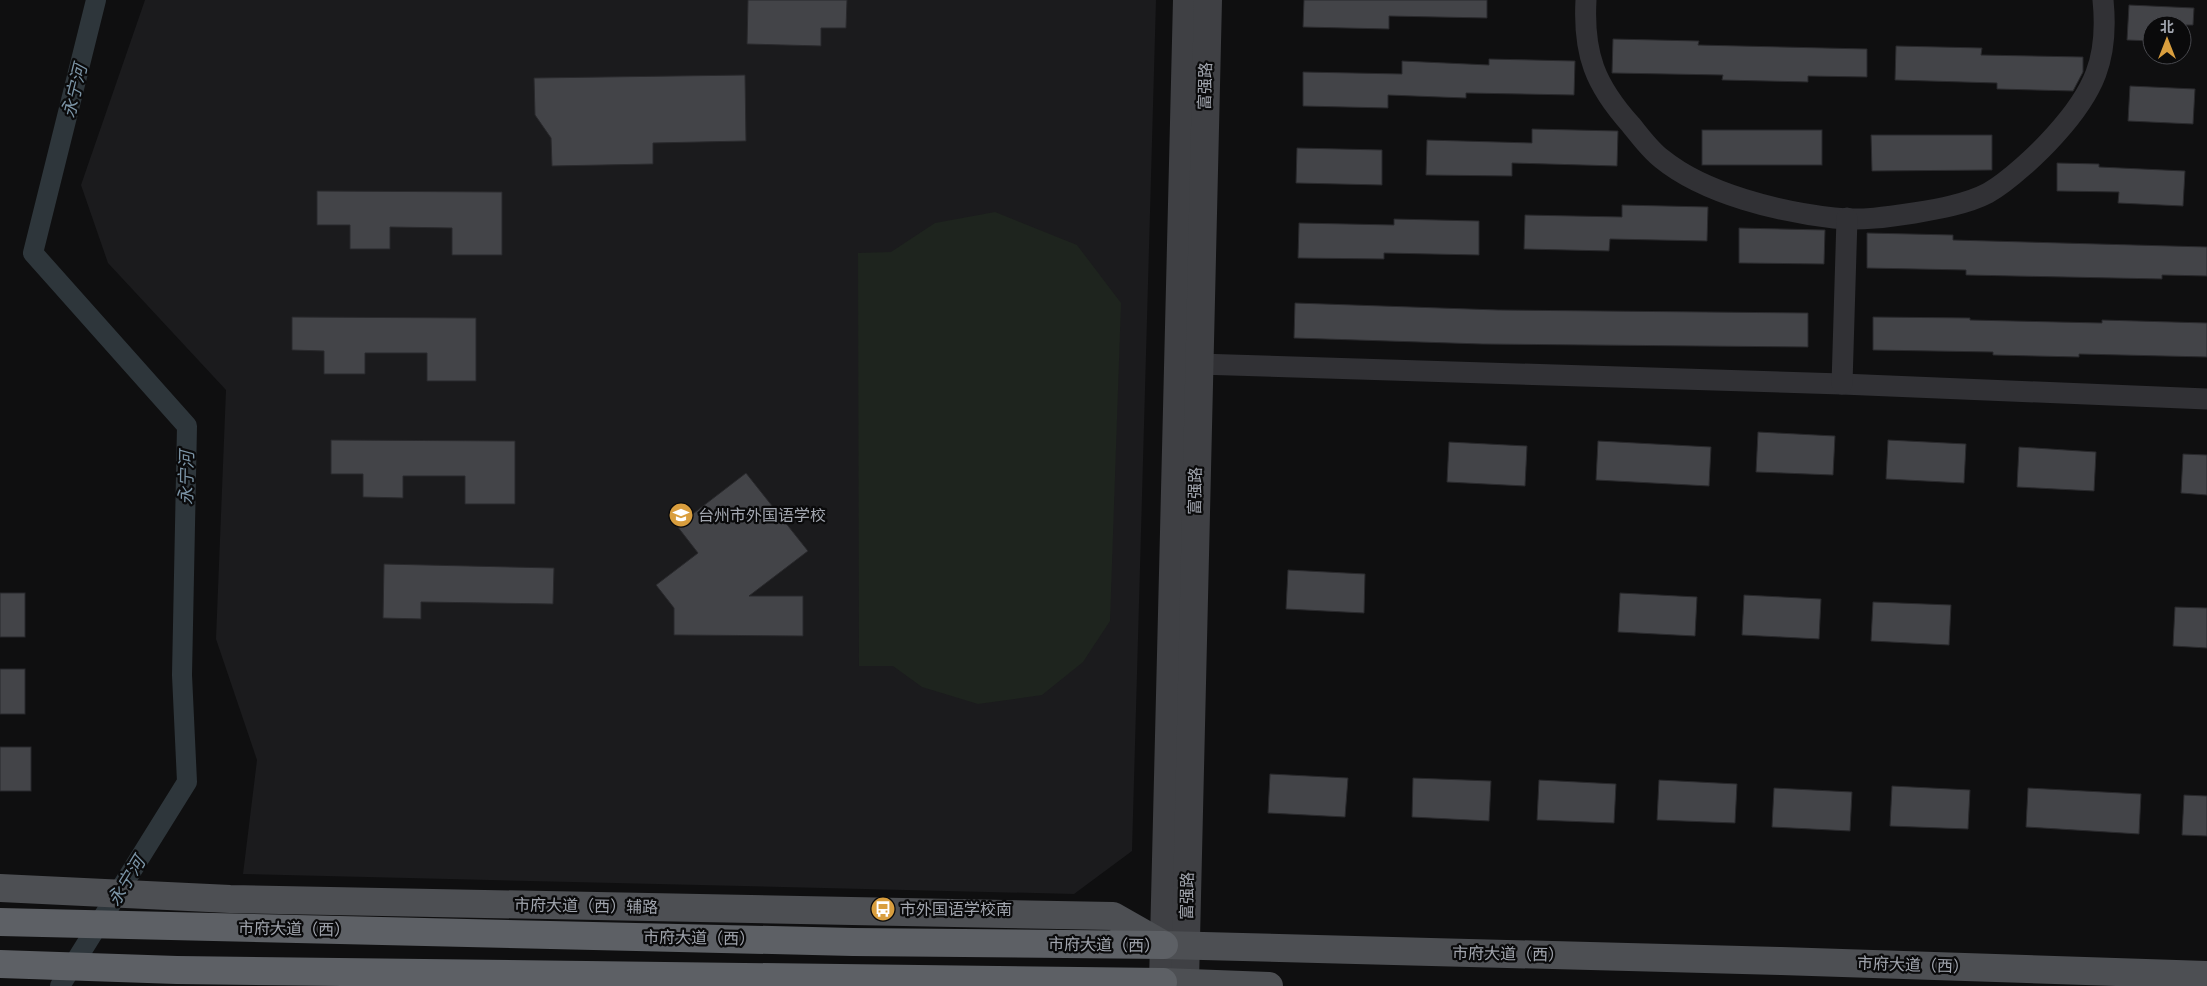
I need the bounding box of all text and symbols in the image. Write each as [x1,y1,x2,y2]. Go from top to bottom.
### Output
north arrow [2142,15,2192,65]
text: 北 [2160,19,2174,35]
water label: 永宁河 [57,59,91,120]
street label: 富强路 [1195,62,1215,110]
water label: 永宁河 [175,448,197,505]
street label: 富强路 [1185,467,1205,515]
school or university icon: 台州市外国语学校 [668,502,694,528]
place label: 台州市外国语学校 [698,506,826,525]
water label: 永宁河 [103,850,151,909]
street label: 富强路 [1177,872,1197,920]
street label: 市府大道（西）辅路 [514,895,658,917]
bus stop icon: 市外国语学校南 [870,896,896,922]
place label: 市外国语学校南 [900,900,1012,919]
street label: 市府大道（西） [238,919,350,939]
street label: 市府大道（西） [643,928,755,948]
street label: 市府大道（西） [1048,935,1160,955]
street label: 市府大道（西） [1452,944,1564,964]
street label: 市府大道（西） [1857,954,1969,976]

